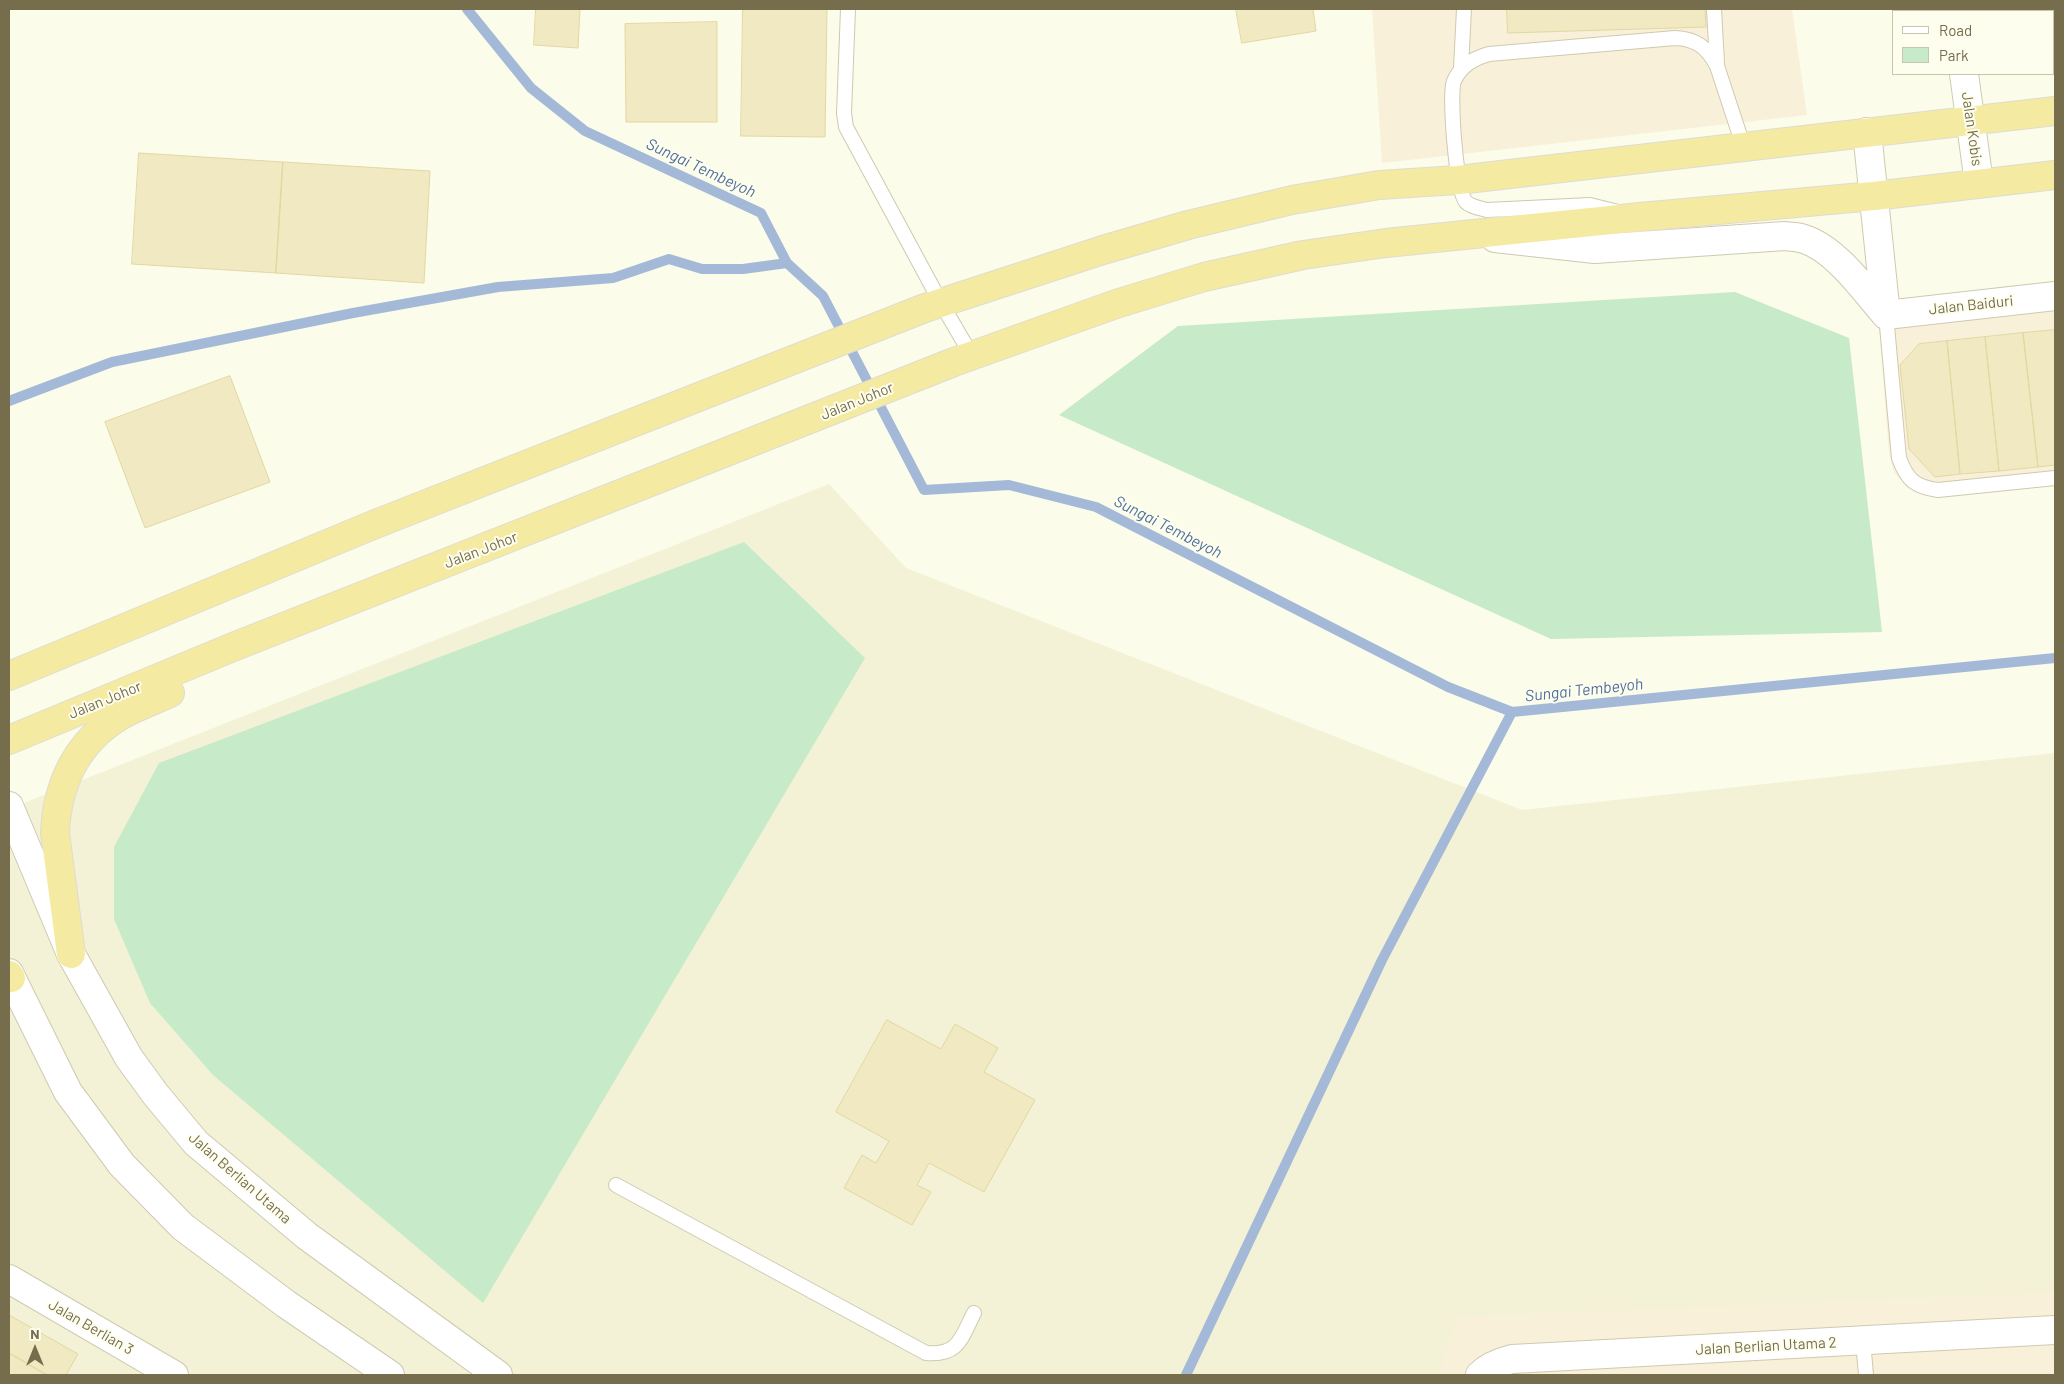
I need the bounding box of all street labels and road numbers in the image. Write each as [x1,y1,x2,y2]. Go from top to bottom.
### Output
street label: Jalan Kobis [1958,91,1986,167]
street label: Jalan Baiduri [1928,292,2014,318]
street label: Jalan Johor [818,378,896,424]
street label: Jalan Johor [442,528,520,572]
street label: Jalan Johor [66,677,144,723]
street label: Jalan Berlian Utama [185,1128,295,1228]
street label: Jalan Berlian 3 [45,1295,137,1359]
street label: Jalan Berlian Utama 2 [1695,1333,1837,1359]

